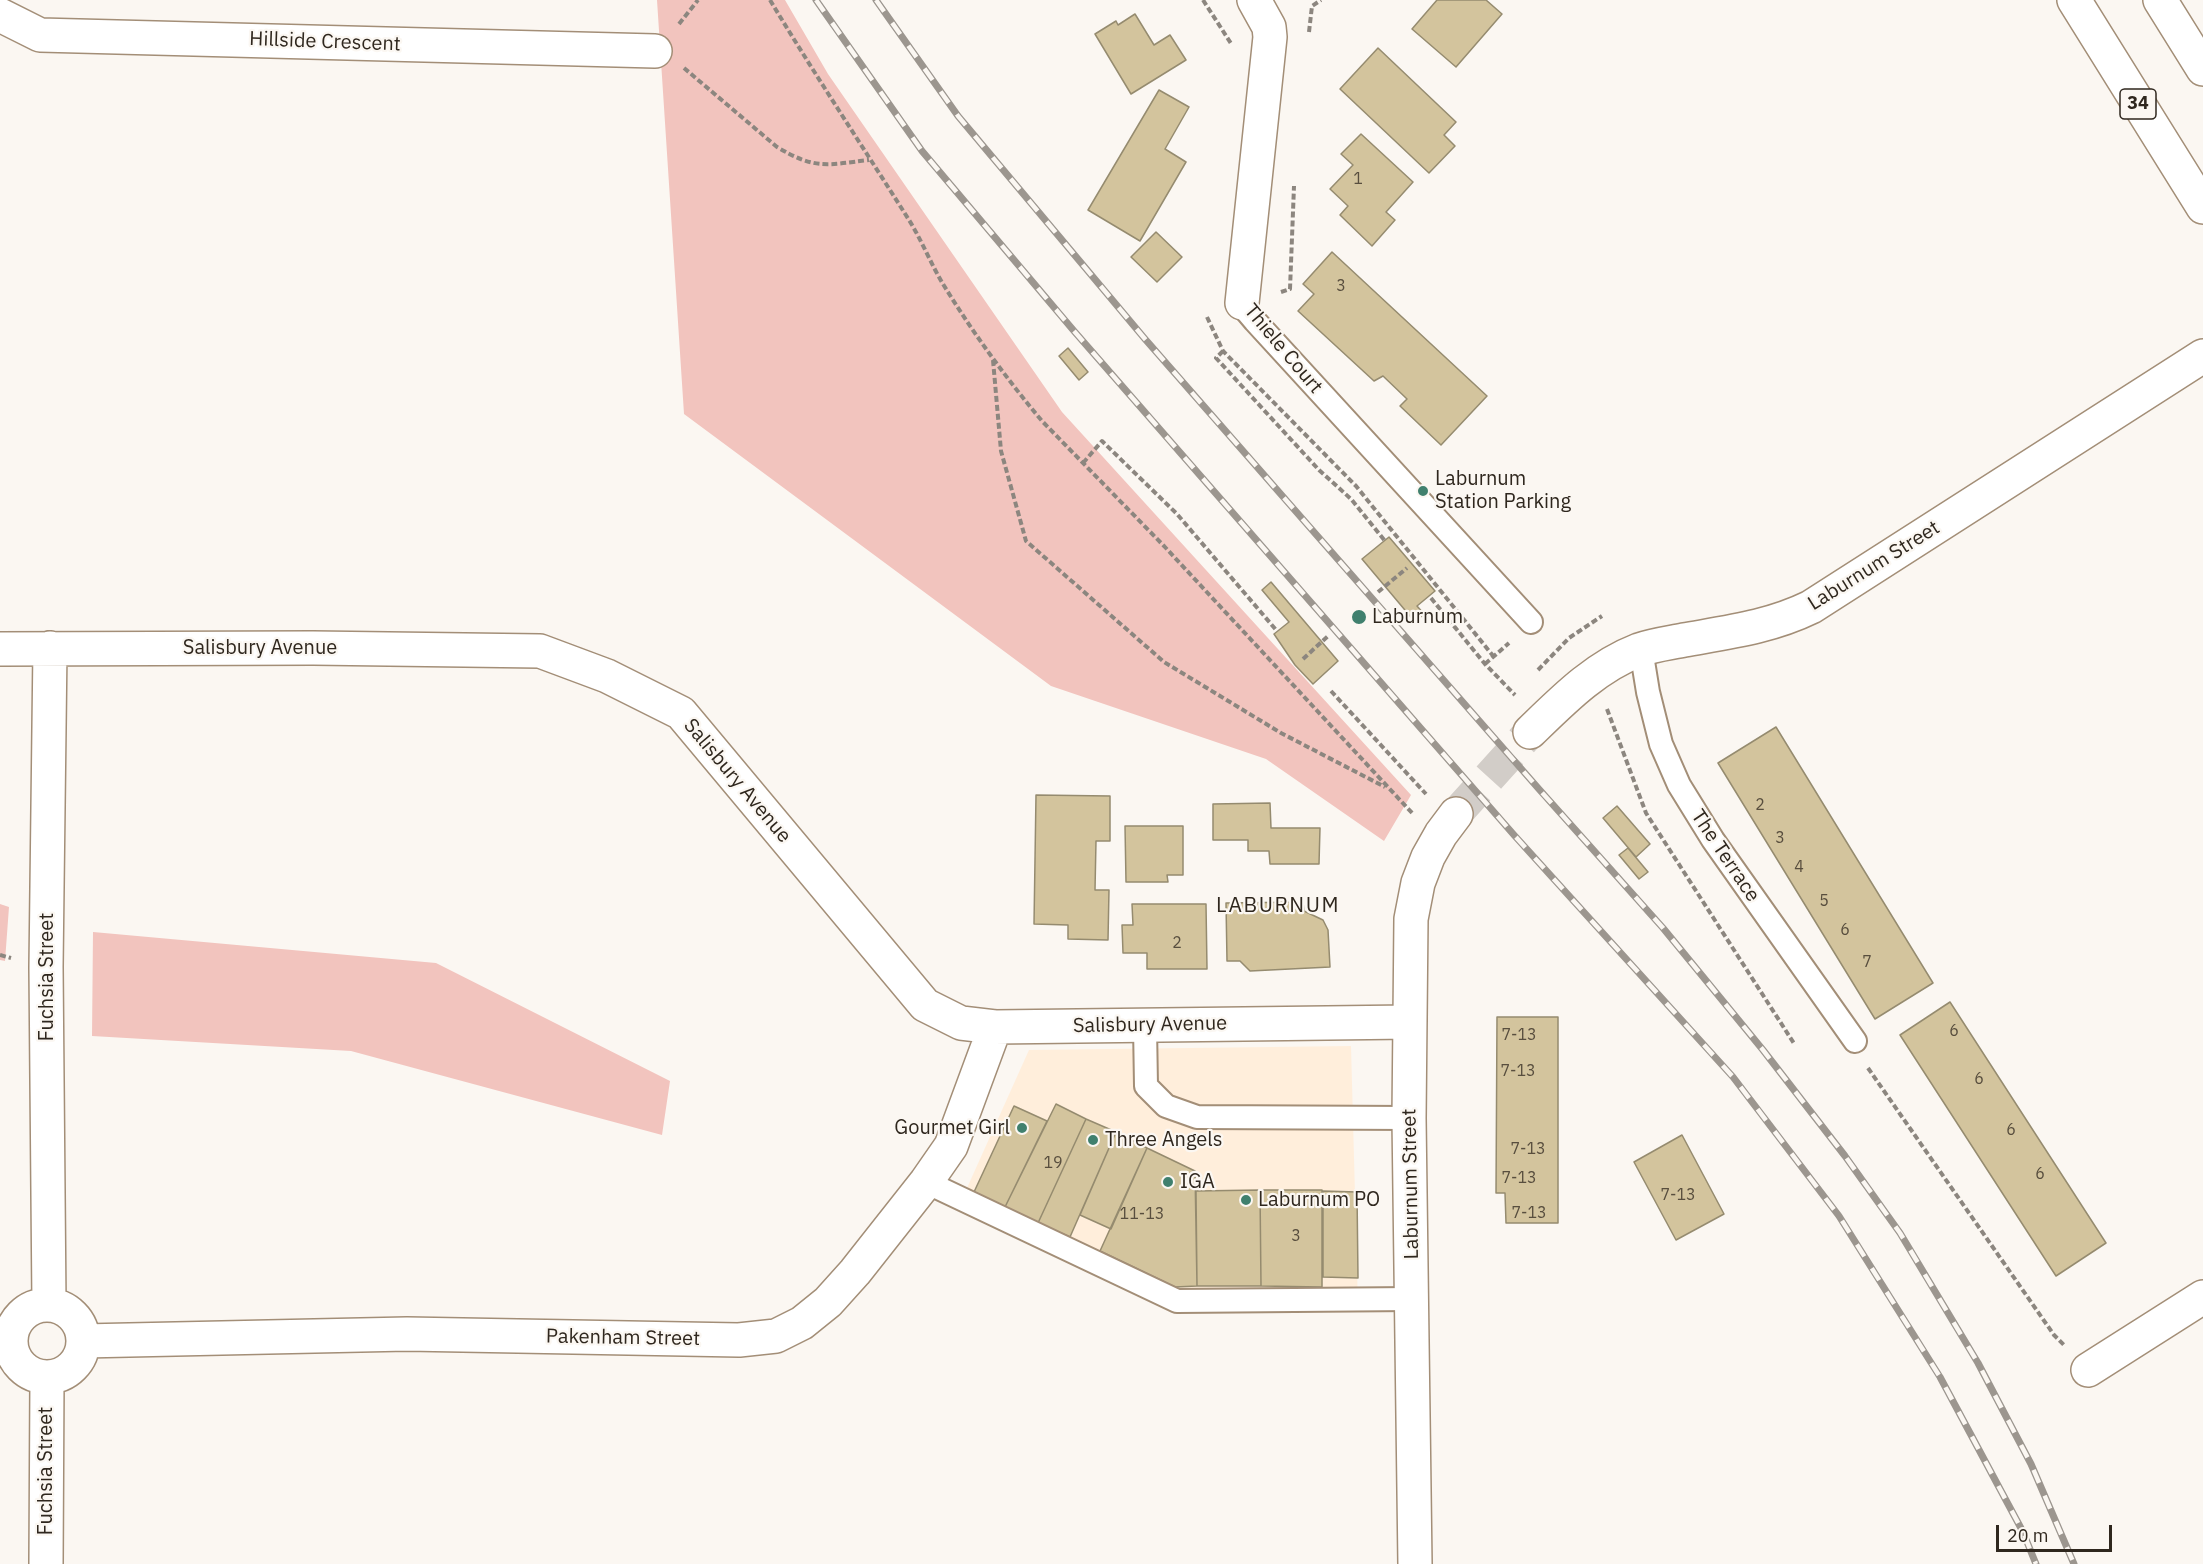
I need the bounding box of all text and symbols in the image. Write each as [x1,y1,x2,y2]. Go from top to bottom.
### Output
street label: Hillside Crescent [249,27,401,57]
road number: 34 [2120,89,2156,119]
house number: 1 [1353,169,1363,189]
house number: 3 [1336,276,1346,296]
street label: Thiele Court [1239,299,1327,399]
place label: Laburnum Station Parking [1435,467,1571,514]
marker: Laburnum Station Parking [1416,484,1430,498]
street label: Laburnum Street [1804,516,1944,616]
place label: Laburnum [1372,605,1463,629]
marker: Laburnum [1350,608,1368,626]
street label: Salisbury Avenue [183,636,337,660]
street label: Salisbury Avenue [678,714,796,848]
house number: 2 [1755,795,1765,815]
street label: The Terrace [1685,805,1765,907]
house number: 3 [1775,828,1785,848]
house number: 4 [1794,857,1804,877]
house number: 5 [1819,891,1829,911]
district label: LABURNUM [1216,893,1340,919]
street label: Fuchsia Street [35,913,59,1041]
house number: 6 [1840,920,1850,940]
house number: 2 [1172,933,1182,953]
house number: 7 [1862,952,1872,972]
street label: Salisbury Avenue [1073,1012,1227,1038]
house number: 6 [1949,1021,1959,1041]
house number: 7-13 [1501,1025,1537,1045]
house number: 7-13 [1500,1061,1536,1081]
house number: 6 [1974,1069,1984,1089]
street label: Laburnum Street [1398,1108,1424,1260]
place label: Gourmet Girl [894,1116,1010,1140]
house number: 6 [2006,1120,2016,1140]
marker: Gourmet Girl [1015,1121,1029,1135]
place label: Three Angels [1105,1128,1222,1152]
marker: Three Angels [1086,1133,1100,1147]
house number: 7-13 [1510,1139,1546,1159]
house number: 19 [1043,1153,1063,1173]
house number: 6 [2035,1164,2045,1184]
house number: 7-13 [1501,1168,1537,1188]
place label: IGA [1180,1170,1215,1194]
marker: IGA [1161,1175,1175,1189]
house number: 7-13 [1660,1185,1696,1205]
place label: Laburnum PO [1258,1188,1380,1212]
marker: Laburnum PO [1239,1193,1253,1207]
house number: 7-13 [1511,1203,1547,1223]
house number: 11-13 [1120,1204,1164,1224]
house number: 3 [1291,1226,1301,1246]
street label: Pakenham Street [546,1325,700,1351]
street label: Fuchsia Street [34,1407,58,1535]
scale bar [1999,1513,2114,1551]
text: 20 m [2007,1524,2049,1547]

